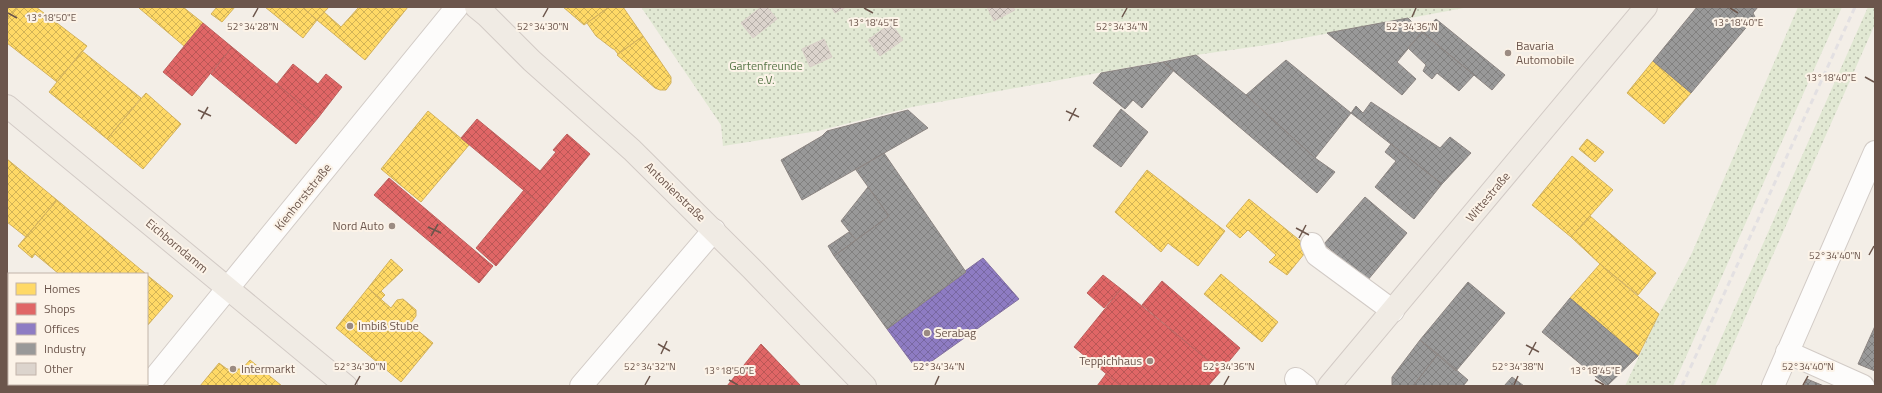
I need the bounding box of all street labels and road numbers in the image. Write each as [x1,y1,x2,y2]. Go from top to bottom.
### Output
street label: Antonienstraße [640,158,710,226]
street label: Kienhorststraße [270,159,336,234]
street label: Wittestraße [1461,167,1514,226]
street label: Eichborndamm [142,214,213,278]

